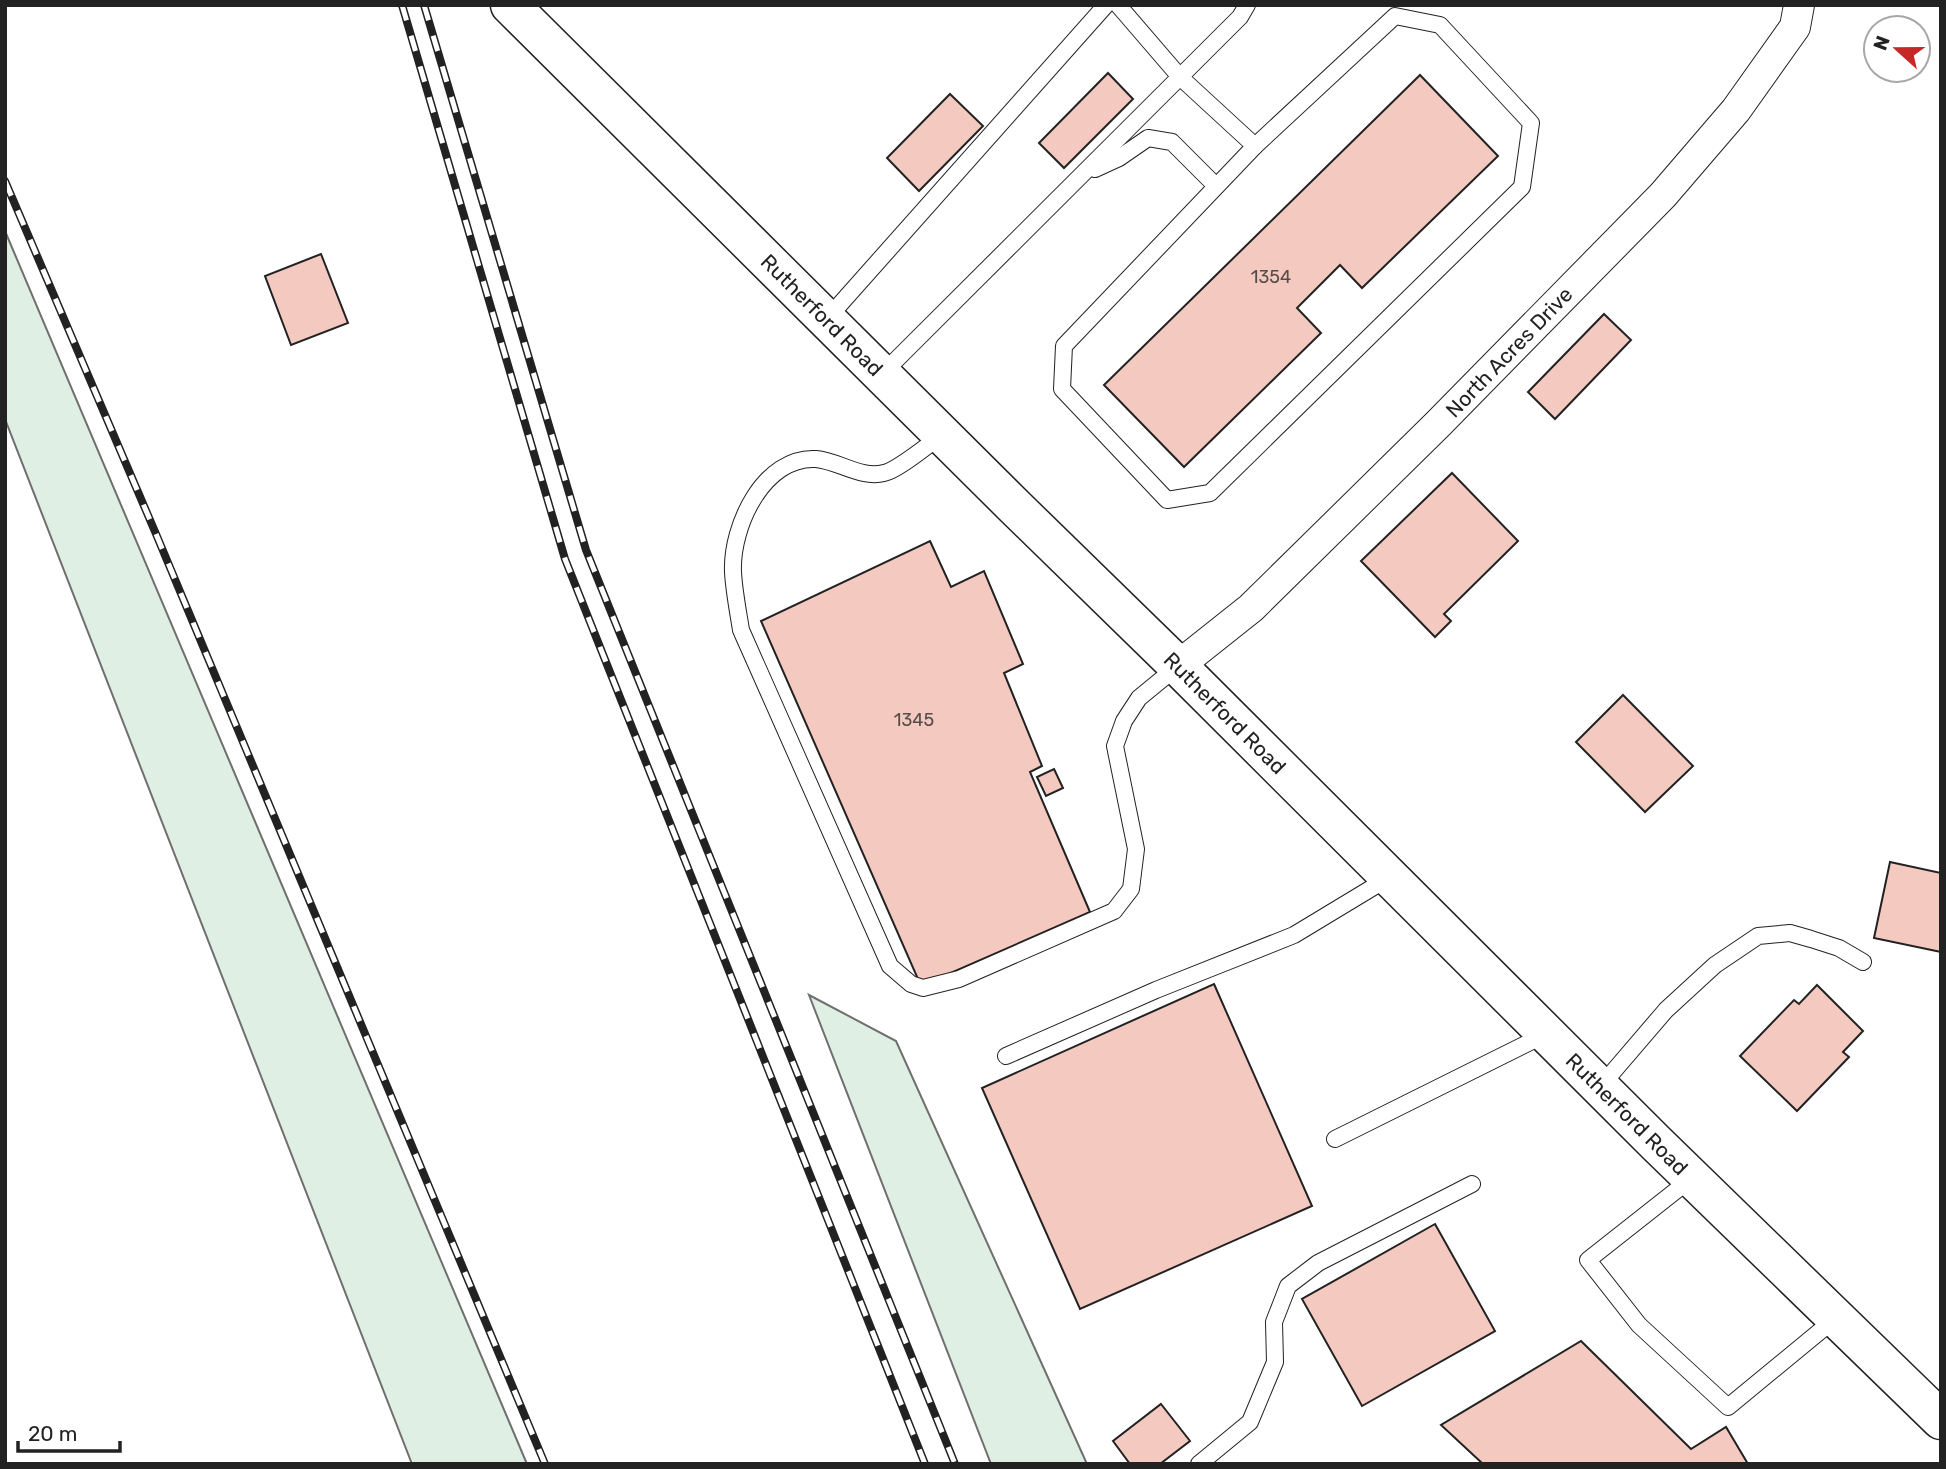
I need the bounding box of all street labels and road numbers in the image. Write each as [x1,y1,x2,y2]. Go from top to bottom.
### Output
street label: Rutherford Road [756,249,888,381]
street label: North Acres Drive [1440,282,1578,422]
street label: Rutherford Road [1159,647,1291,779]
street label: Rutherford Road [1561,1048,1693,1180]

